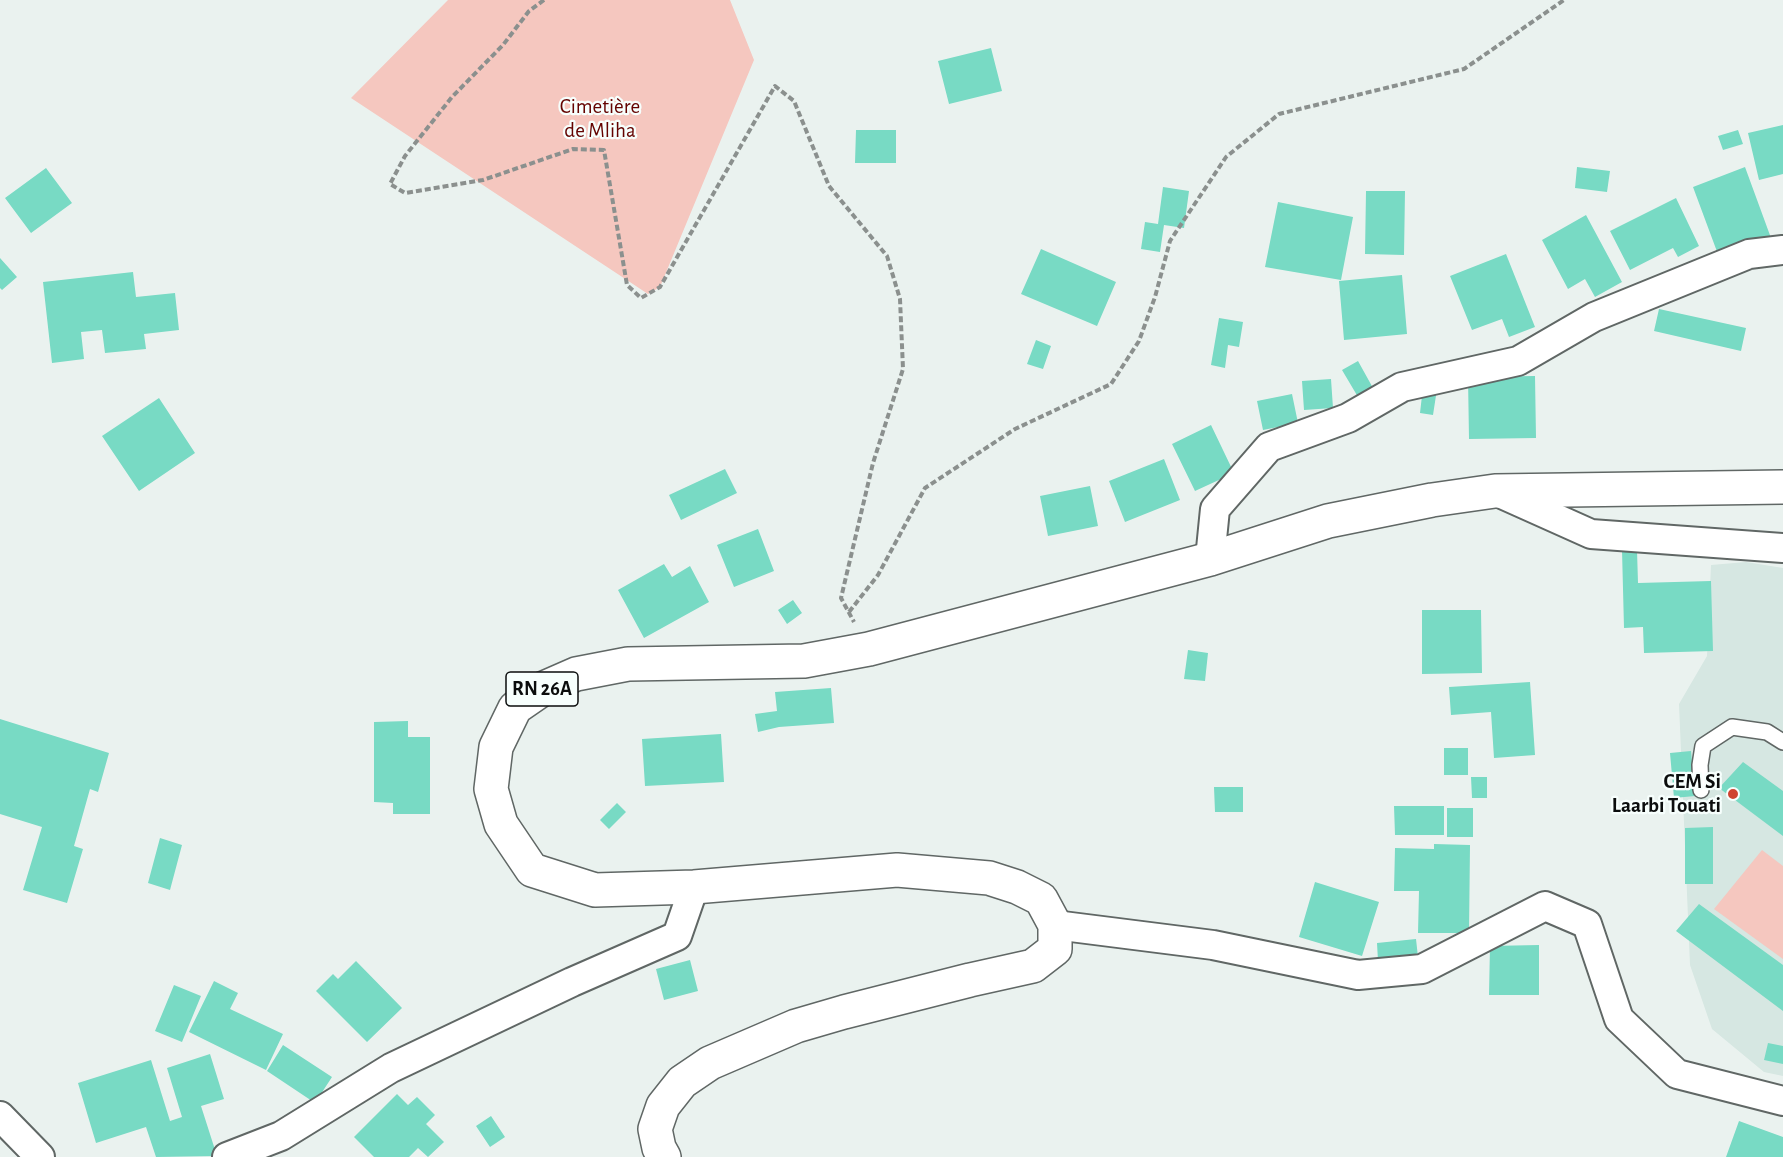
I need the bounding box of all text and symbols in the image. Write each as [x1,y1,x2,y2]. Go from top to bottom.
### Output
park label: Cimetière de Mliha [560,94,640,144]
road number: RN 26A [506,672,578,706]
place label: CEM Si Laarbi Touati [1612,769,1721,819]
marker: CEM Si Laarbi Touati [1726,787,1740,801]

